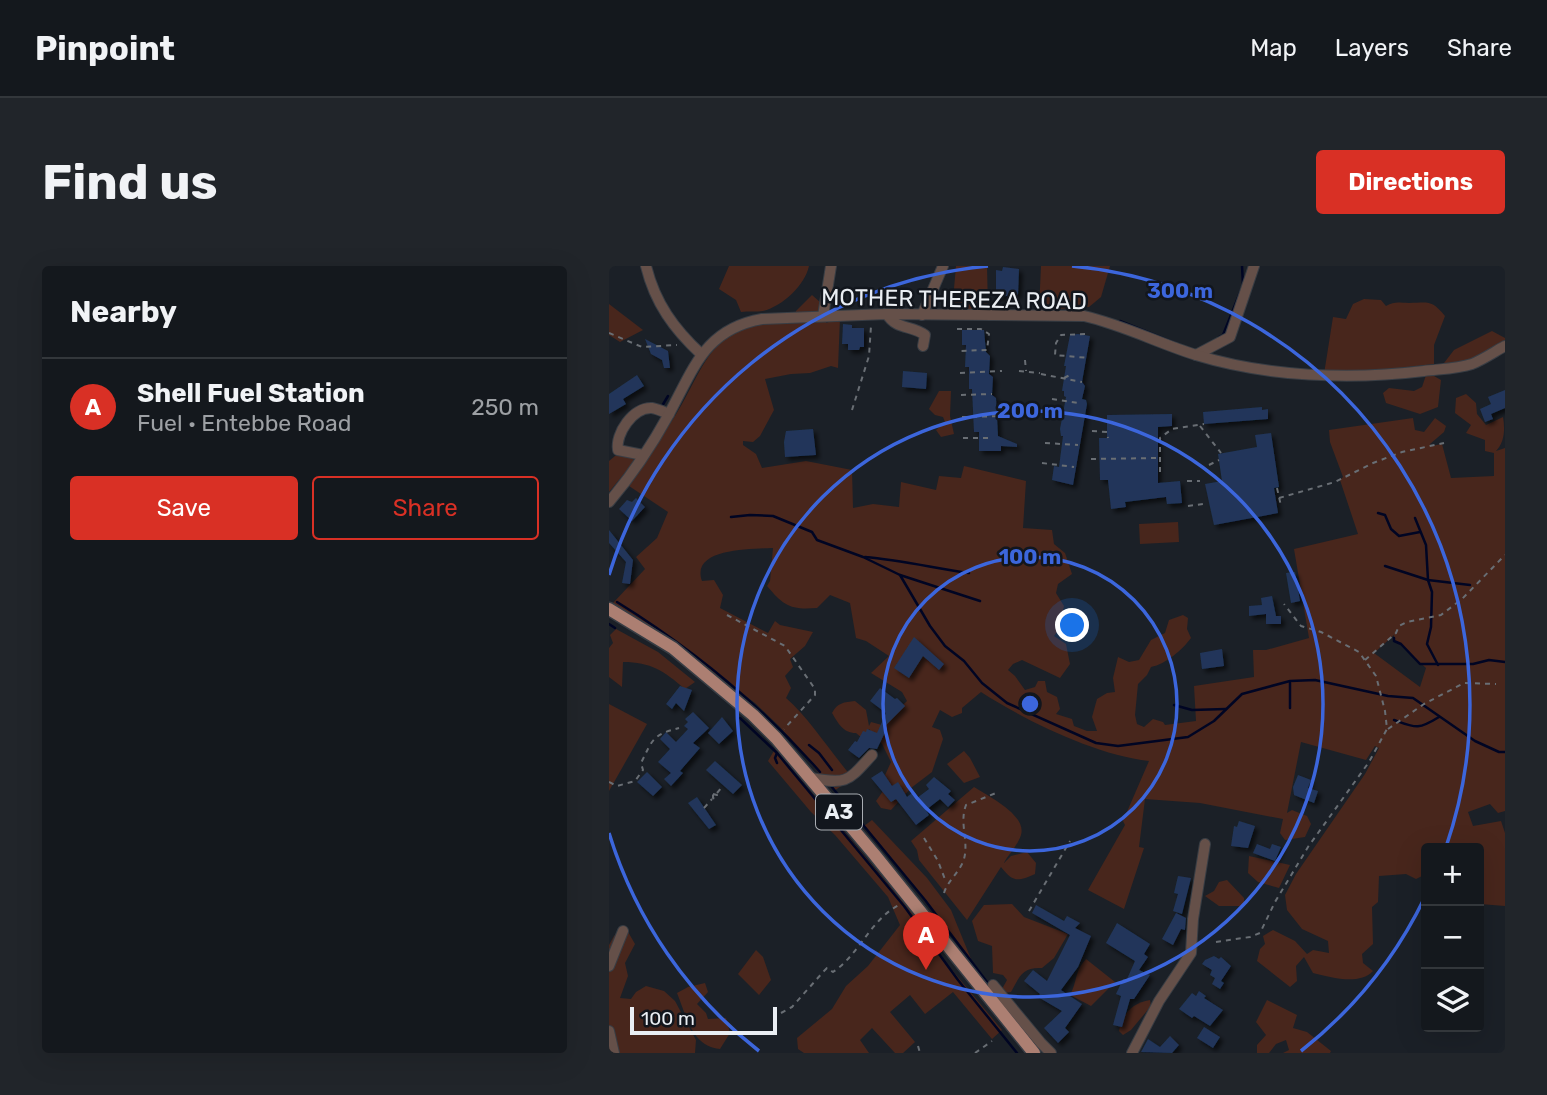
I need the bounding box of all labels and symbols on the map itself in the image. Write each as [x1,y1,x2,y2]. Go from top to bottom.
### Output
text: 300 m [1147,278,1213,303]
street label: MOTHER THEREZA ROAD [821,283,1087,315]
text: 200 m [997,398,1063,423]
text: 100 m [999,544,1061,569]
your location [1055,608,1089,642]
centre of rings [1018,692,1042,716]
road number: A3 [816,794,862,830]
pin: A [903,912,949,970]
scale bar [630,1004,777,1036]

